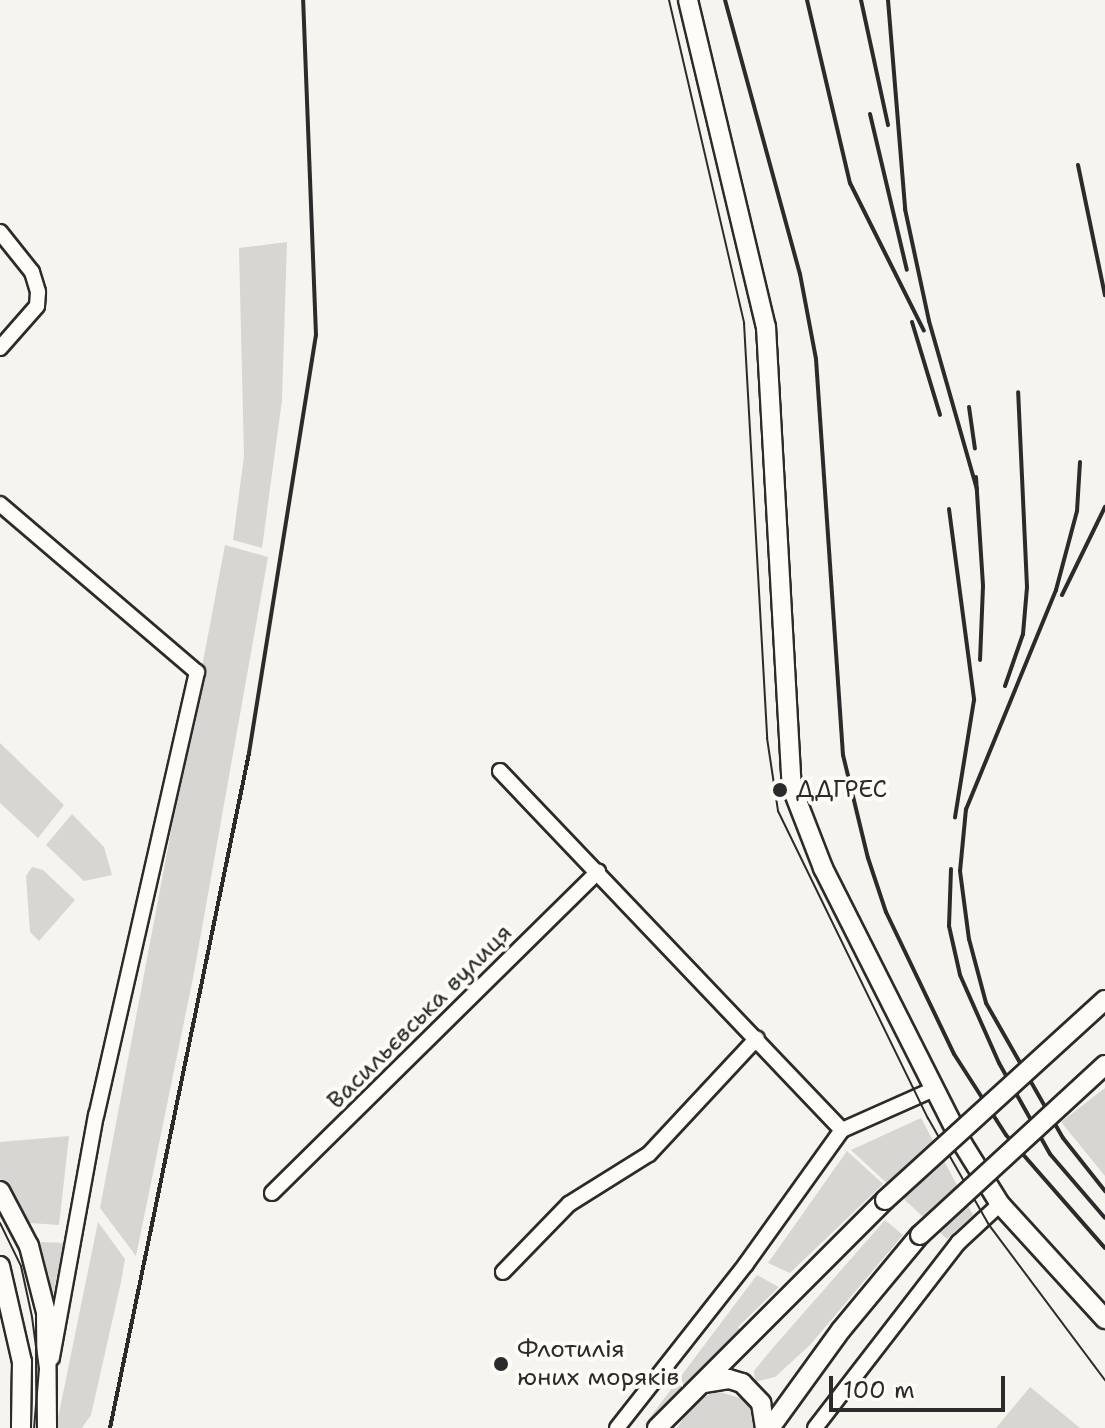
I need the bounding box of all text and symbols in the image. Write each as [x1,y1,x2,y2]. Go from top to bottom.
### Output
place label: ДДГРЕС [796,776,887,804]
marker: ДДГРЕС [771,781,789,799]
street label: Васильєвська вулиця [322,919,518,1115]
place label: Флотилія юних моряків [517,1336,679,1392]
marker: Флотилія юних моряків [492,1355,510,1373]
scale bar [833,1360,1009,1410]
text: 100 m [843,1374,915,1406]

